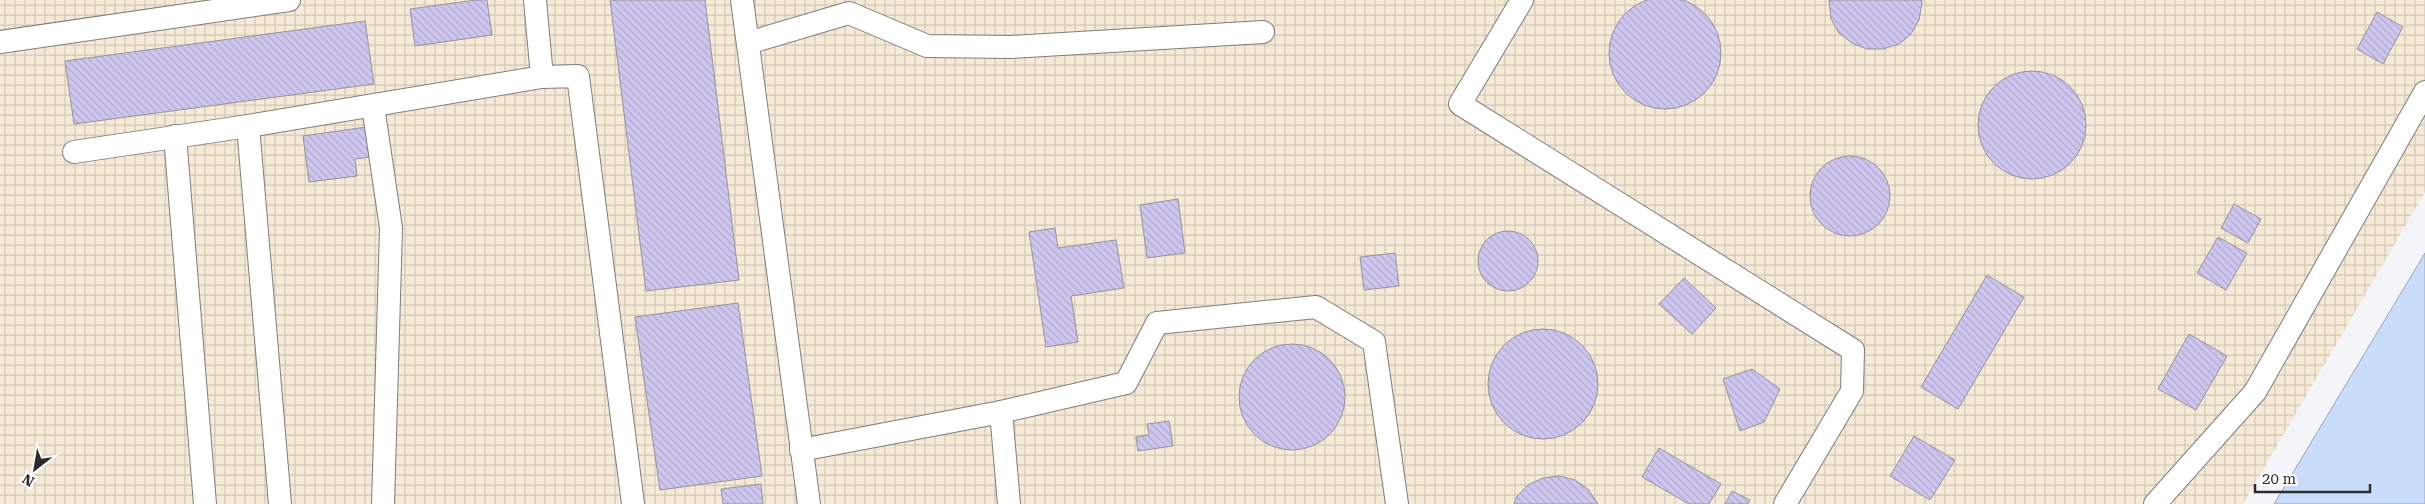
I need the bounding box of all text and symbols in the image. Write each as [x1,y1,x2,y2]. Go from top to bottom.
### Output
north arrow [10,444,60,494]
scale bar [2255,462,2370,494]
text: N [19,470,37,490]
text: 20 m [2262,470,2297,488]

